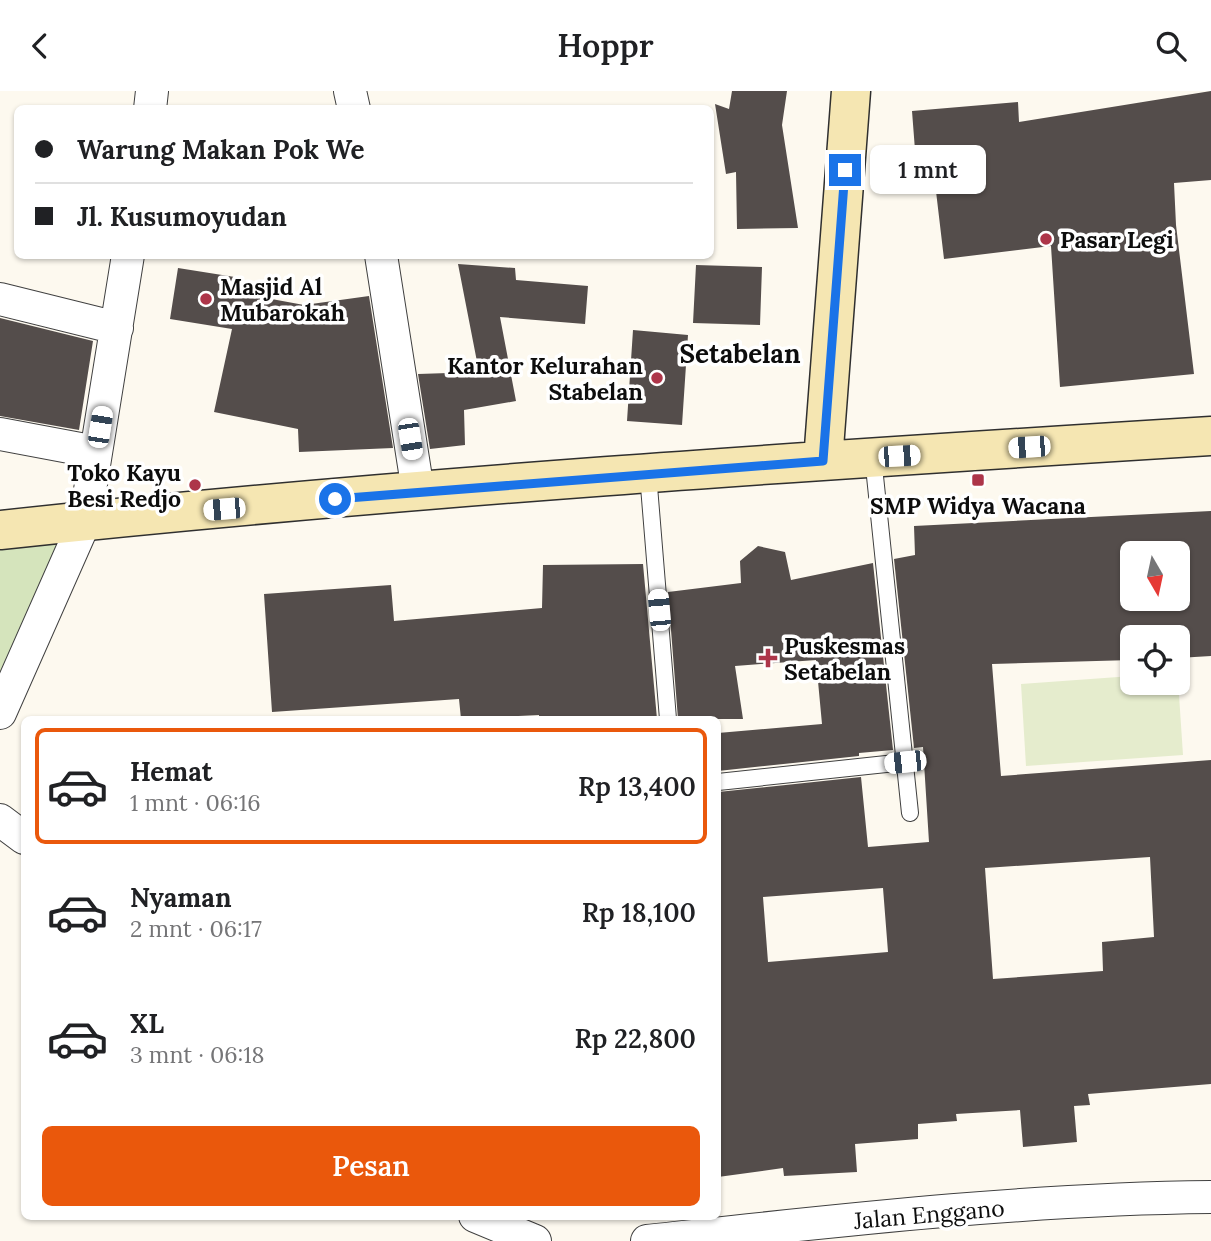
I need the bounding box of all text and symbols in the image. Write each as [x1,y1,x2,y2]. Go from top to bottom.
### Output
text: Hoppr [557,25,654,66]
icon: back [21,27,59,65]
icon: search [1152,27,1190,65]
text: Warung Makan Pok We [77,133,364,166]
callout: 1 mnt [870,146,985,195]
route end [829,154,861,186]
text: 1 mnt [898,155,958,184]
text: Jl. Kusumoyudan [77,200,287,233]
place label: Pasar Legi [1060,225,1174,254]
marker: Pasar Legi [1038,231,1054,247]
place label: Masjid Al Mubarokah [220,272,345,327]
marker: Masjid Al Mubarokah [198,291,214,307]
district label: Setabelan [679,337,801,370]
place label: Kantor Kelurahan Stabelan [447,351,643,406]
marker: Kantor Kelurahan Stabelan [649,370,665,386]
car [87,405,114,449]
car [397,417,424,461]
car [1008,435,1051,459]
car [878,444,921,468]
place label: Toko Kayu Besi Redjo [67,458,181,513]
marker: SMP Widya Wacana [970,472,986,488]
marker: Toko Kayu Besi Redjo [187,477,203,493]
route start [319,483,351,515]
place label: SMP Widya Wacana [870,491,1086,520]
car [203,497,246,521]
north arrow [1120,541,1190,611]
map controls [1120,541,1190,695]
car [647,588,672,632]
button: locate [1120,625,1190,695]
place label: Puskesmas Setabelan [784,631,905,686]
marker: Puskesmas Setabelan [758,648,778,668]
car [884,749,927,775]
icon: car [46,755,109,818]
text: Hemat [130,755,212,788]
text: Rp 13,400 [578,770,696,803]
text: 1 mnt · 06:16 [130,788,260,817]
icon: car [46,881,109,944]
text: Nyaman [130,881,231,914]
text: Rp 18,100 [582,896,696,929]
text: 2 mnt · 06:17 [130,914,262,943]
icon: car [46,1007,109,1070]
text: XL [130,1007,164,1040]
text: Rp 22,800 [574,1022,696,1055]
text: 3 mnt · 06:18 [130,1040,265,1069]
button: Pesan [42,1126,700,1206]
street label: Jalan Enggano [851,1193,1006,1235]

